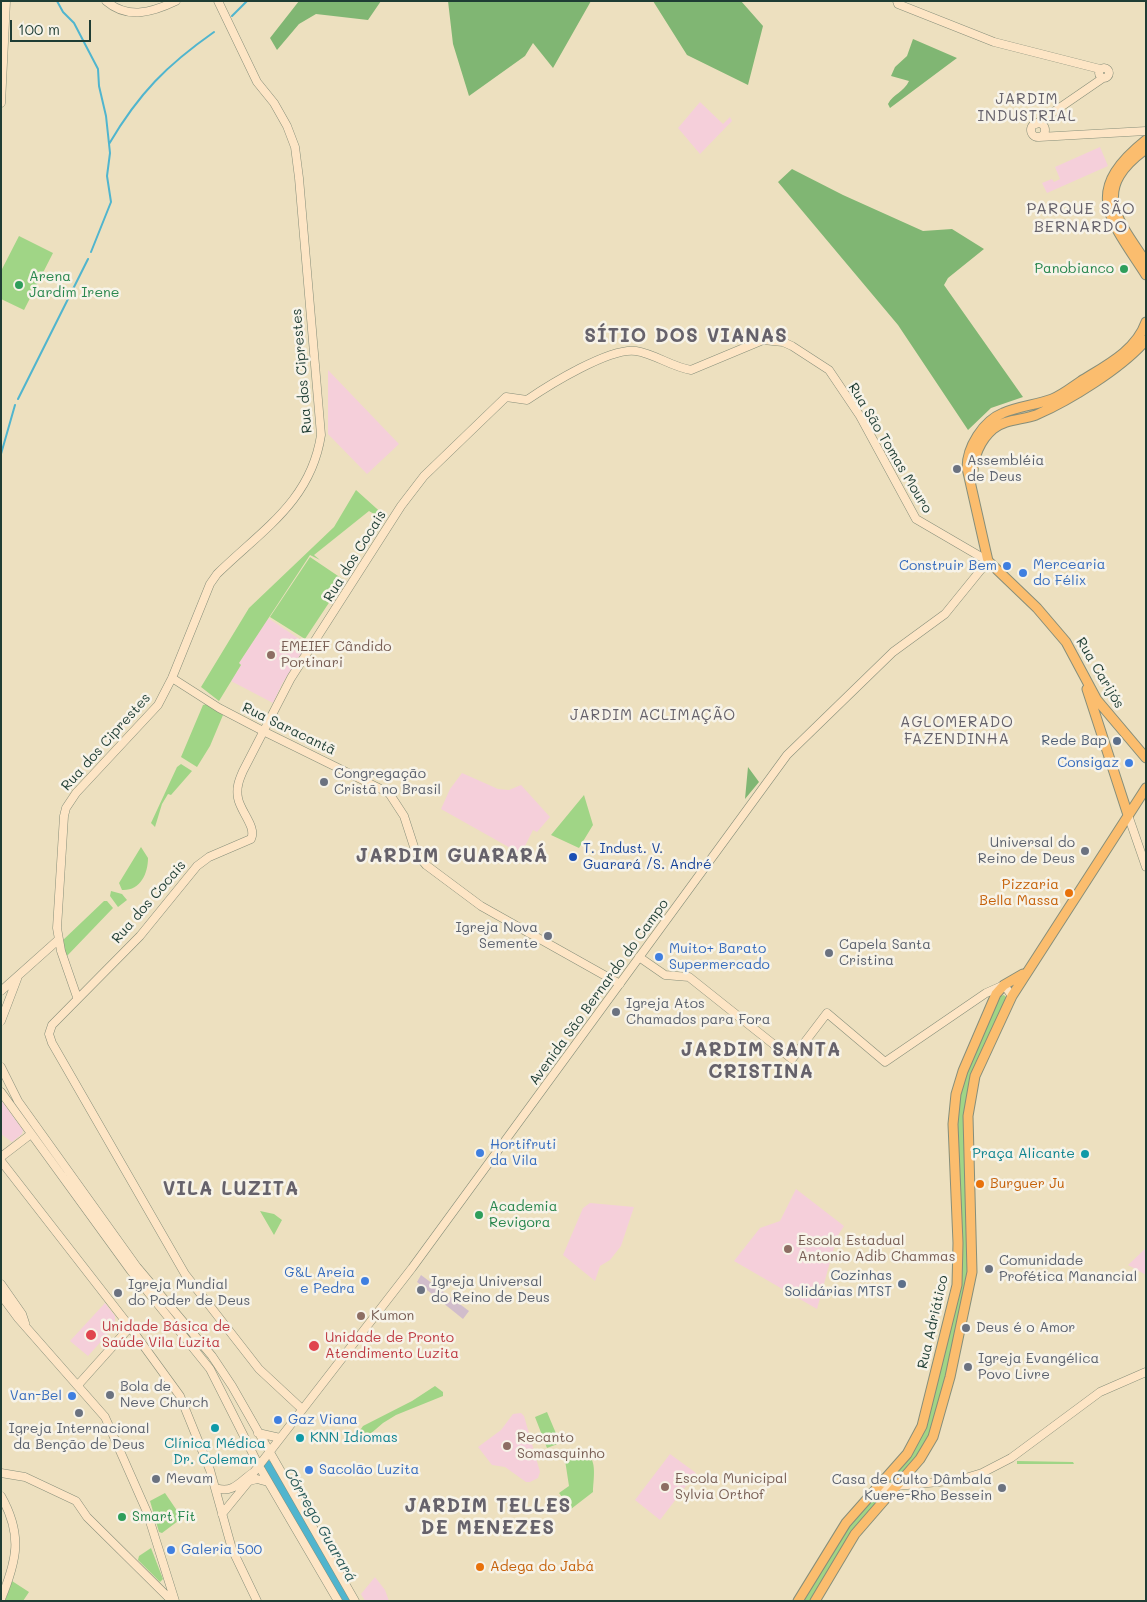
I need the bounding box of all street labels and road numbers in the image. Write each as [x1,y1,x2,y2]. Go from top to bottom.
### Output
street label: Rua dos Ciprestes [288,308,316,434]
street label: Rua São Tomas Mouro [844,380,936,516]
street label: Rua dos Cocais [320,507,390,605]
street label: Rua Carijós [1072,635,1128,711]
street label: Rua dos Ciprestes [58,690,154,794]
street label: Rua Saracantã [240,699,338,759]
street label: Rua dos Cocais [108,857,190,947]
street label: Avenida São Bernardo do Campo [526,896,672,1088]
street label: Rua Adriático [914,1274,952,1370]

